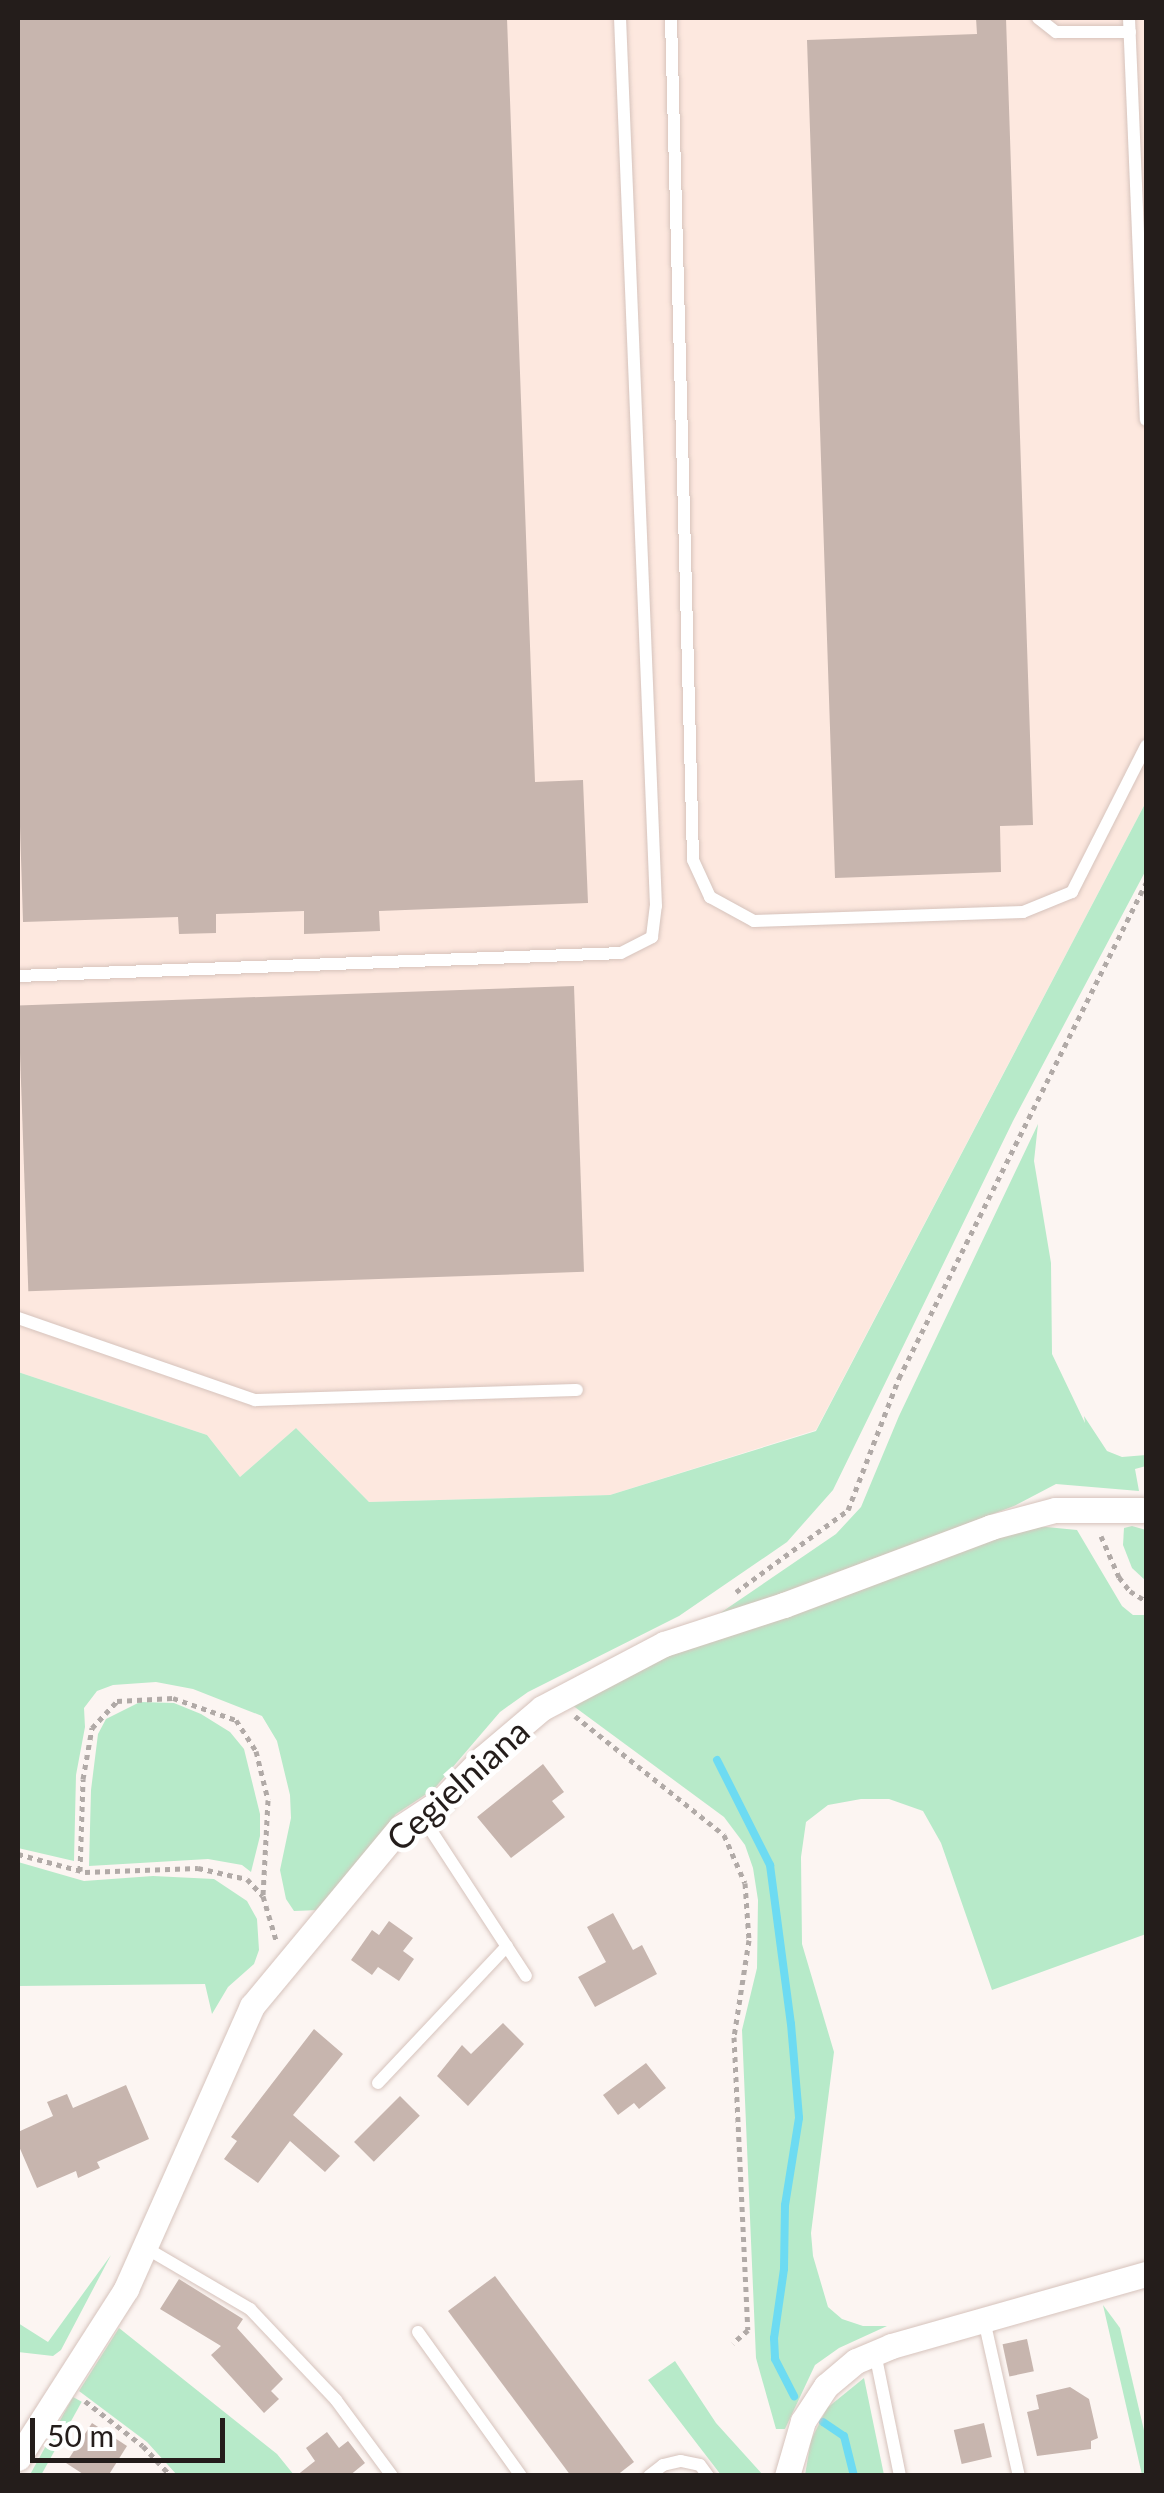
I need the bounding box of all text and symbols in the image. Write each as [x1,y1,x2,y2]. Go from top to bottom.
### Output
street label: Cegielniana [377,1709,537,1859]
scale bar [35,2398,230,2460]
text: 50 m [47,2417,114,2453]

